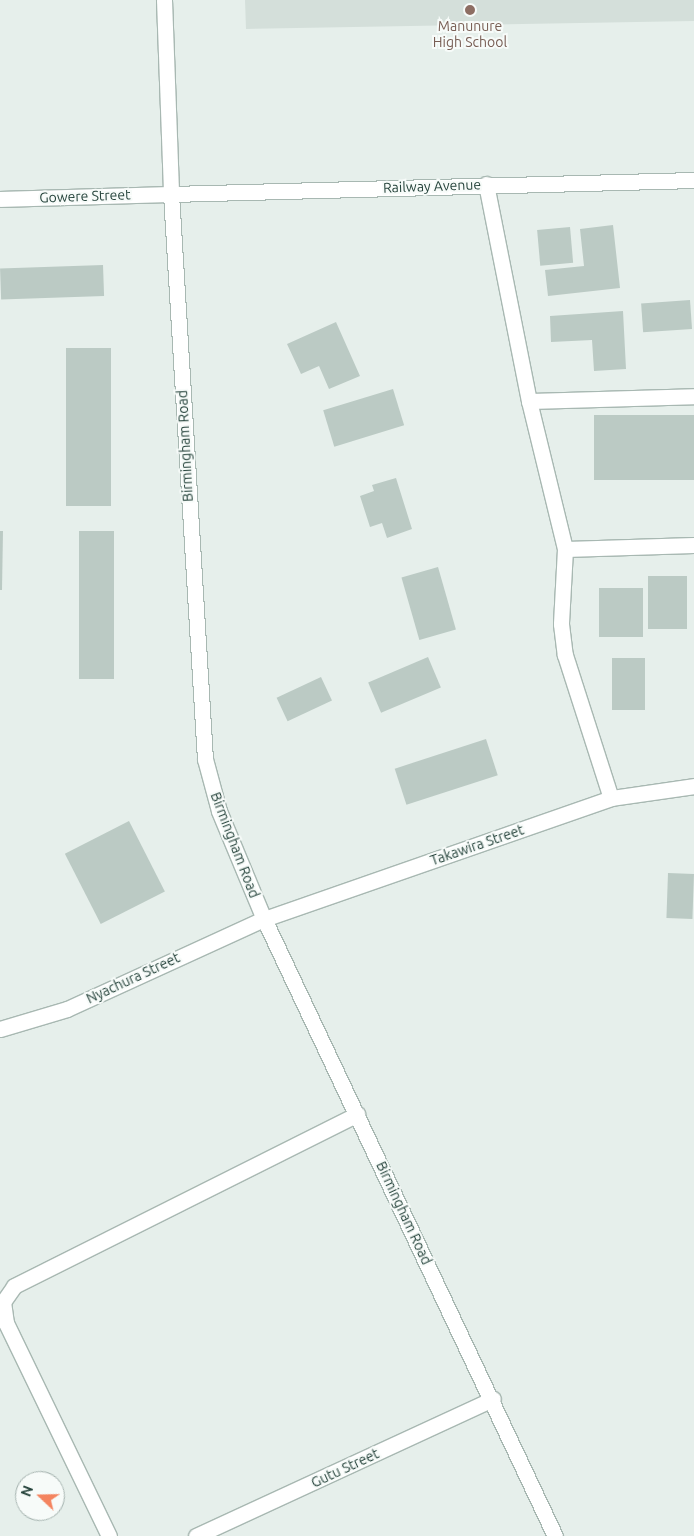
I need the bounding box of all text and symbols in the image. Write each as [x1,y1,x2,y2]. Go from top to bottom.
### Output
marker: Manunure High School [464,4,476,16]
place label: Manunure High School [433,18,507,50]
street label: Railway Avenue [383,176,481,196]
street label: Gowere Street [39,186,131,206]
street label: Birmingham Road [174,390,196,502]
street label: Birmingham Road [207,790,263,900]
street label: Takawira Street [428,821,526,869]
street label: Nyachura Street [84,949,182,1007]
street label: Birmingham Road [373,1159,435,1267]
street label: Gutu Street [308,1445,382,1491]
north arrow [15,1471,65,1521]
text: N [18,1483,36,1499]

